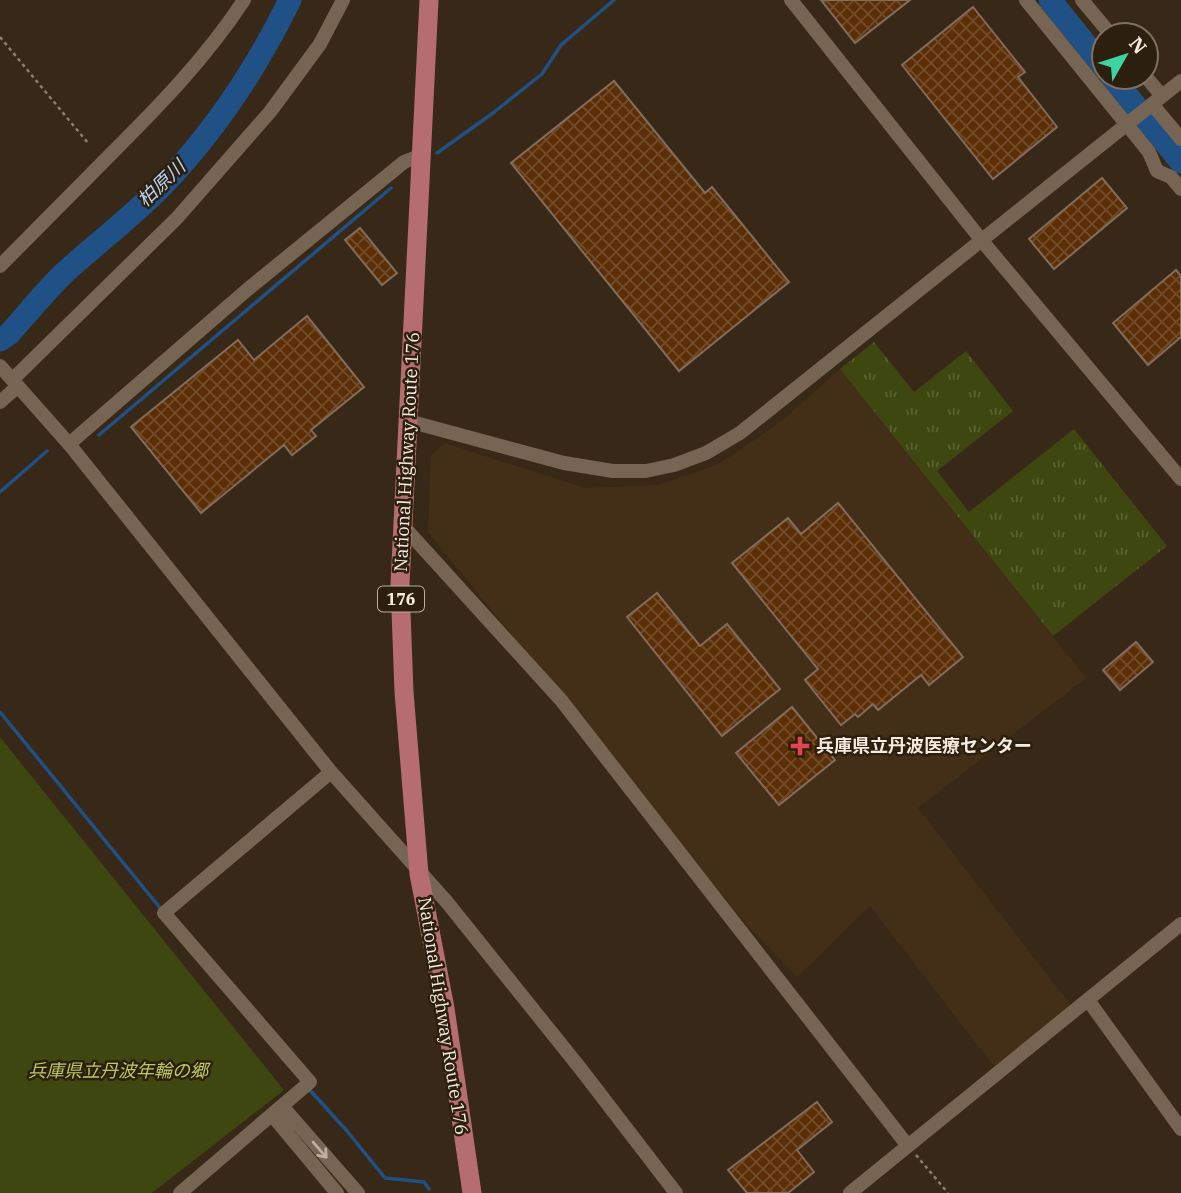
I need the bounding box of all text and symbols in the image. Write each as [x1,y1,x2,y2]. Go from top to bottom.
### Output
north arrow [1090,21,1160,91]
text: N [1124,32,1152,59]
water label: 柏原川 [132,153,191,211]
street label: National Highway Route 176 [389,331,424,573]
road number: 176 [378,586,424,612]
place label: 兵庫県立丹波医療センター [816,734,1032,757]
marker: 兵庫県立丹波医療センター [790,736,810,756]
street label: National Highway Route 176 [413,895,474,1136]
park label: 兵庫県立丹波年輪の郷 [28,1059,211,1082]
one-way arrow [312,1140,328,1158]

